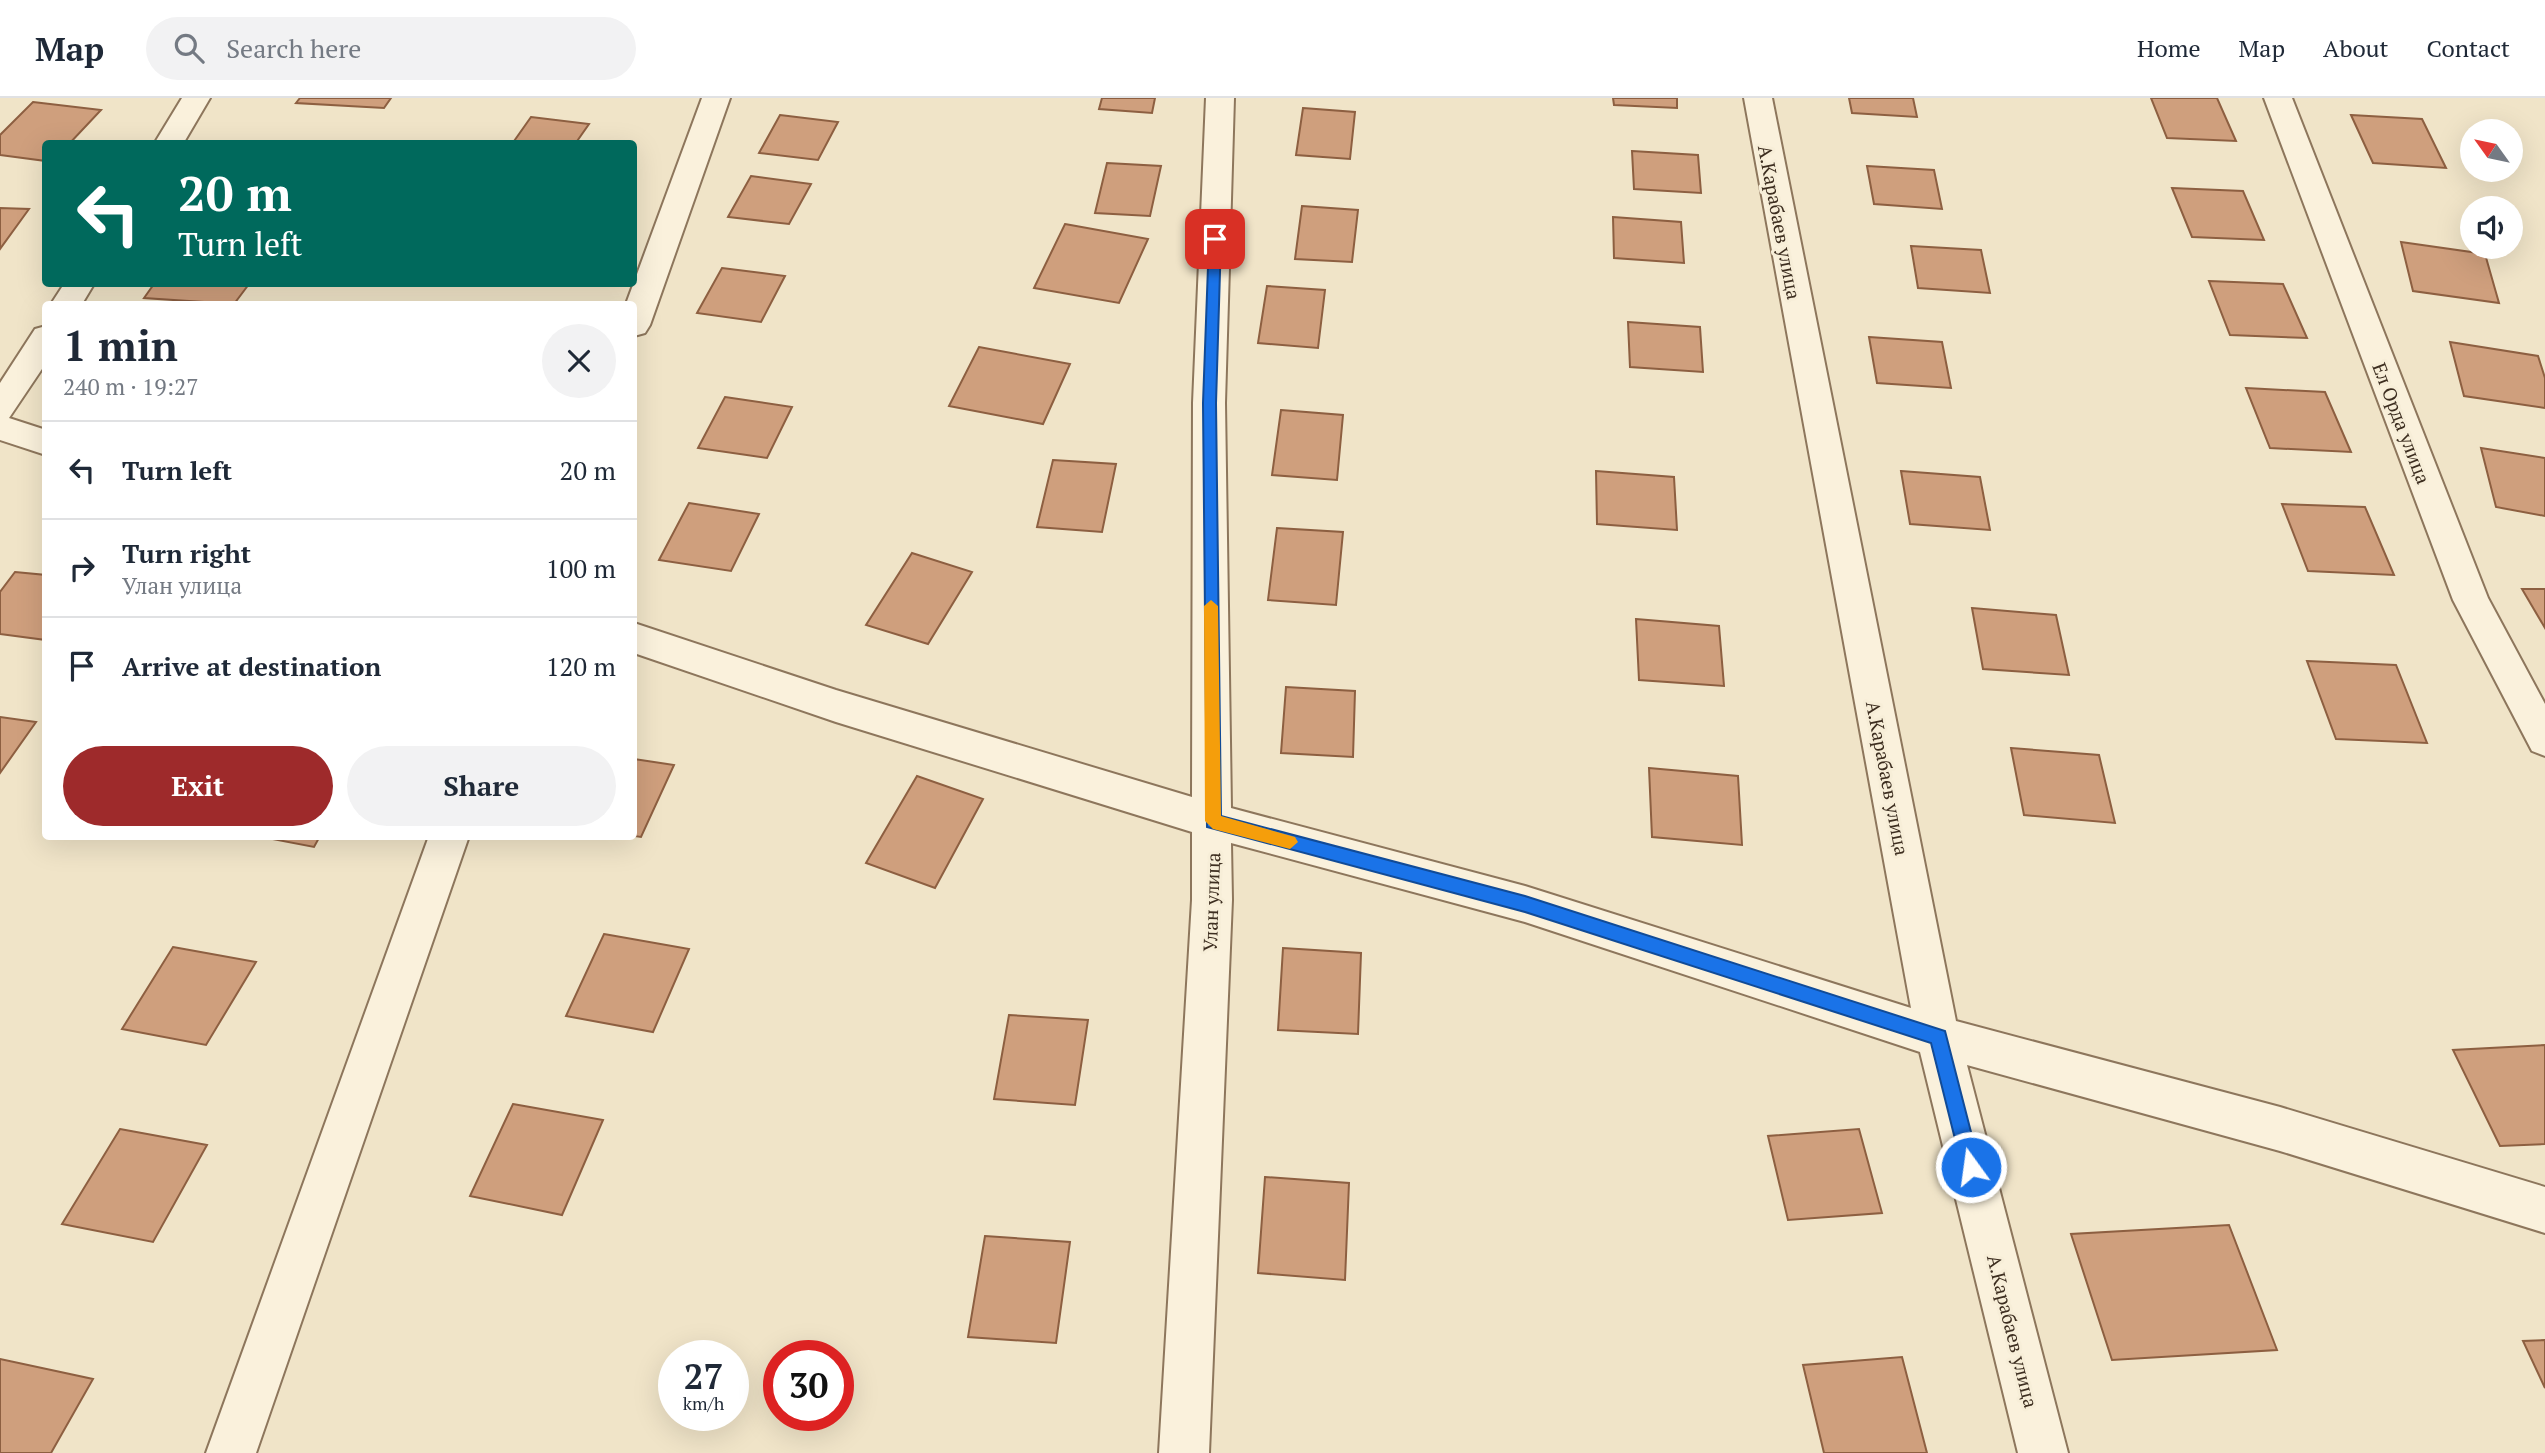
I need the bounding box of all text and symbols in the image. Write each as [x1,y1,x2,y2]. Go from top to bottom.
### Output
search box [146,17,636,80]
text: Map [35,27,104,70]
icon: search [170,29,208,67]
text: Search here [226,31,361,65]
text: Home [2137,32,2201,64]
text: Map [2239,32,2285,64]
text: About [2323,32,2389,64]
text: Contact [2427,32,2510,64]
north arrow [2460,119,2524,182]
map controls [2460,119,2523,259]
street label: А.Карабаев улица [1753,143,1807,302]
text: 20 m [178,160,292,225]
icon: left [63,168,154,259]
button: sound [2460,196,2523,259]
pin [1185,209,1245,269]
icon: arrive [1196,220,1234,258]
text: Turn left [178,223,302,265]
text: 1 min [63,317,178,373]
button: close [542,324,616,398]
street label: Ел Орда улица [2367,359,2437,488]
text: 240 m · 19:27 [63,371,198,402]
icon: left [63,451,101,489]
text: Turn left [122,453,232,487]
text: 20 m [560,453,616,487]
text: Turn right [122,536,251,570]
icon: right [63,549,101,587]
text: 100 m [546,551,616,585]
text: Улан улица [122,570,242,601]
icon: arrive [63,647,101,685]
text: Arrive at destination [122,649,381,683]
text: 120 m [546,649,616,683]
street label: А.Карабаев улица [1861,699,1915,858]
button: Exit [63,746,333,826]
button: Share [347,746,616,826]
street label: Улан улица [1197,852,1225,952]
position arrow [1934,1130,2008,1204]
street label: А.Карабаев улица [1982,1252,2044,1411]
speed limit sign: 30 [763,1340,854,1431]
text: 27 [684,1353,723,1399]
text: km/h [683,1391,724,1415]

